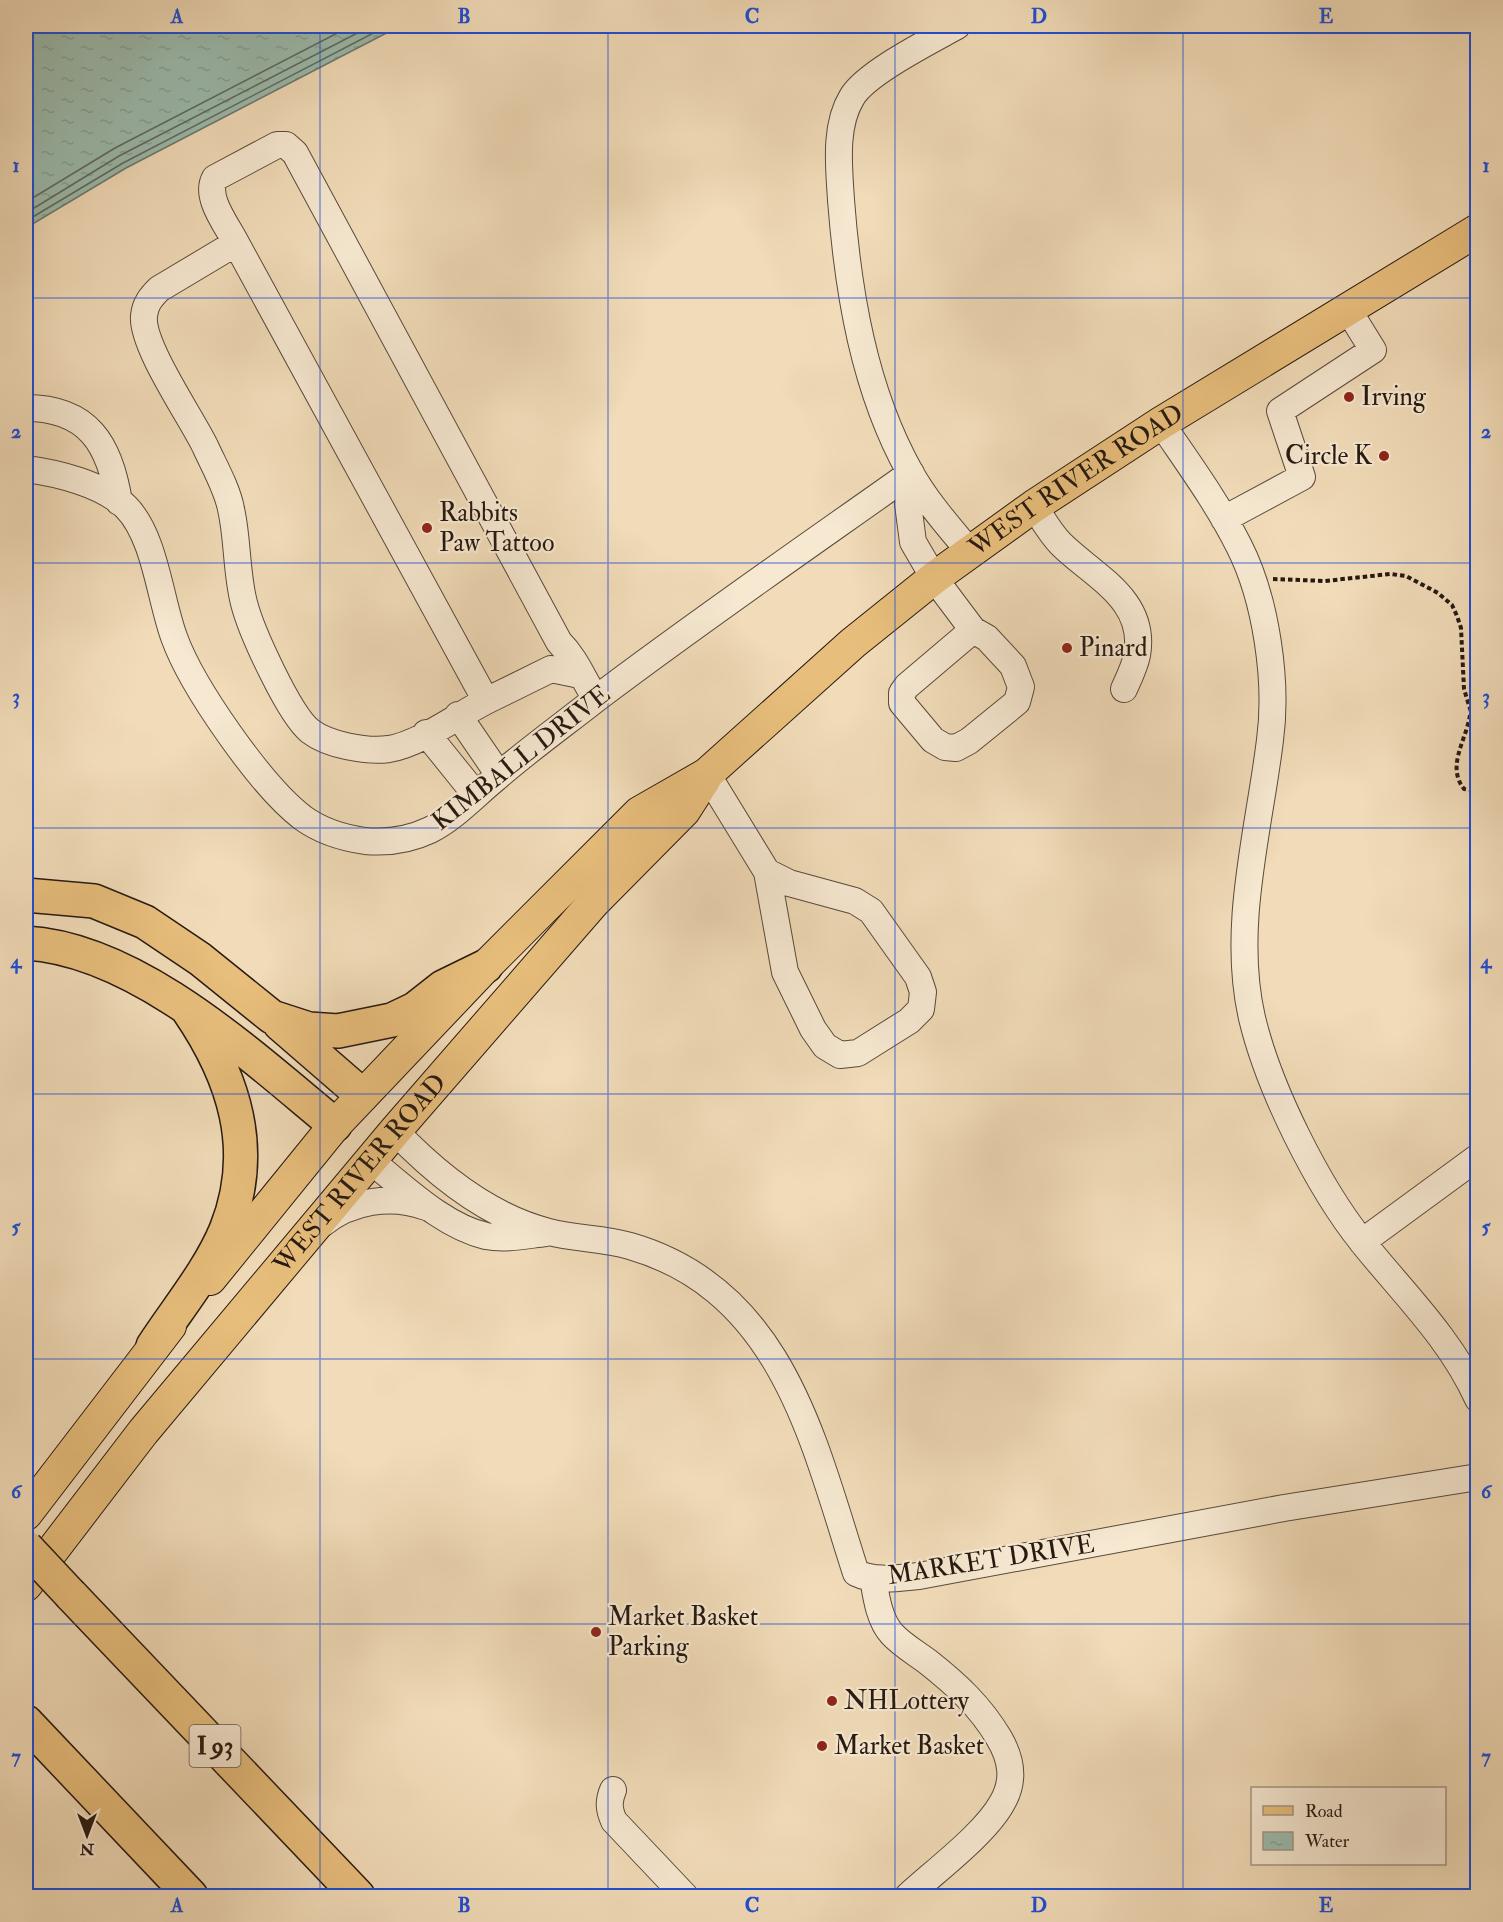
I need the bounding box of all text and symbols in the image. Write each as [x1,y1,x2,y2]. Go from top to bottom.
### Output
text: A [170,4,184,29]
text: B [457,4,471,29]
text: C [745,4,759,29]
text: D [1031,4,1047,29]
text: E [1319,4,1334,29]
text: 1 [12,153,20,178]
text: 1 [1482,153,1490,178]
place label: Irving [1361,381,1427,413]
marker: Irving [1342,390,1356,404]
street label: WEST RIVER ROAD [962,397,1189,564]
text: 2 [11,419,21,444]
text: 2 [1481,419,1491,444]
place label: Circle K [1285,440,1373,472]
marker: Circle K [1377,449,1391,463]
place label: Rabbits Paw Tattoo [439,497,554,559]
marker: Rabbits Paw Tattoo [420,521,434,535]
place label: Pinard [1079,632,1148,664]
marker: Pinard [1060,641,1074,655]
street label: KIMBALL DRIVE [425,678,617,838]
text: 3 [12,684,20,709]
text: 3 [1482,684,1490,709]
text: 4 [10,949,23,974]
text: 4 [1480,949,1493,974]
street label: WEST RIVER ROAD [266,1067,453,1281]
text: 5 [12,1214,22,1239]
text: 5 [1482,1214,1492,1239]
text: 6 [11,1479,23,1504]
text: 6 [1481,1479,1493,1504]
street label: MARKET DRIVE [885,1528,1097,1592]
place label: Market Basket Parking [608,1601,758,1663]
marker: Market Basket Parking [589,1625,603,1639]
place label: NHLottery [844,1685,969,1717]
marker: NHLottery [825,1694,839,1708]
road number: I 93 [190,1725,240,1767]
place label: Market Basket [834,1730,984,1762]
marker: Market Basket [815,1739,829,1753]
text: 7 [11,1744,21,1769]
text: 7 [1481,1744,1491,1769]
legend [1251,1787,1446,1865]
text: Road [1305,1800,1343,1823]
north arrow [57,1805,117,1865]
text: Water [1304,1830,1349,1853]
text: N [79,1839,95,1859]
text: A [170,1893,184,1918]
text: B [457,1893,471,1918]
text: C [745,1893,759,1918]
text: D [1031,1893,1047,1918]
text: E [1319,1893,1334,1918]

